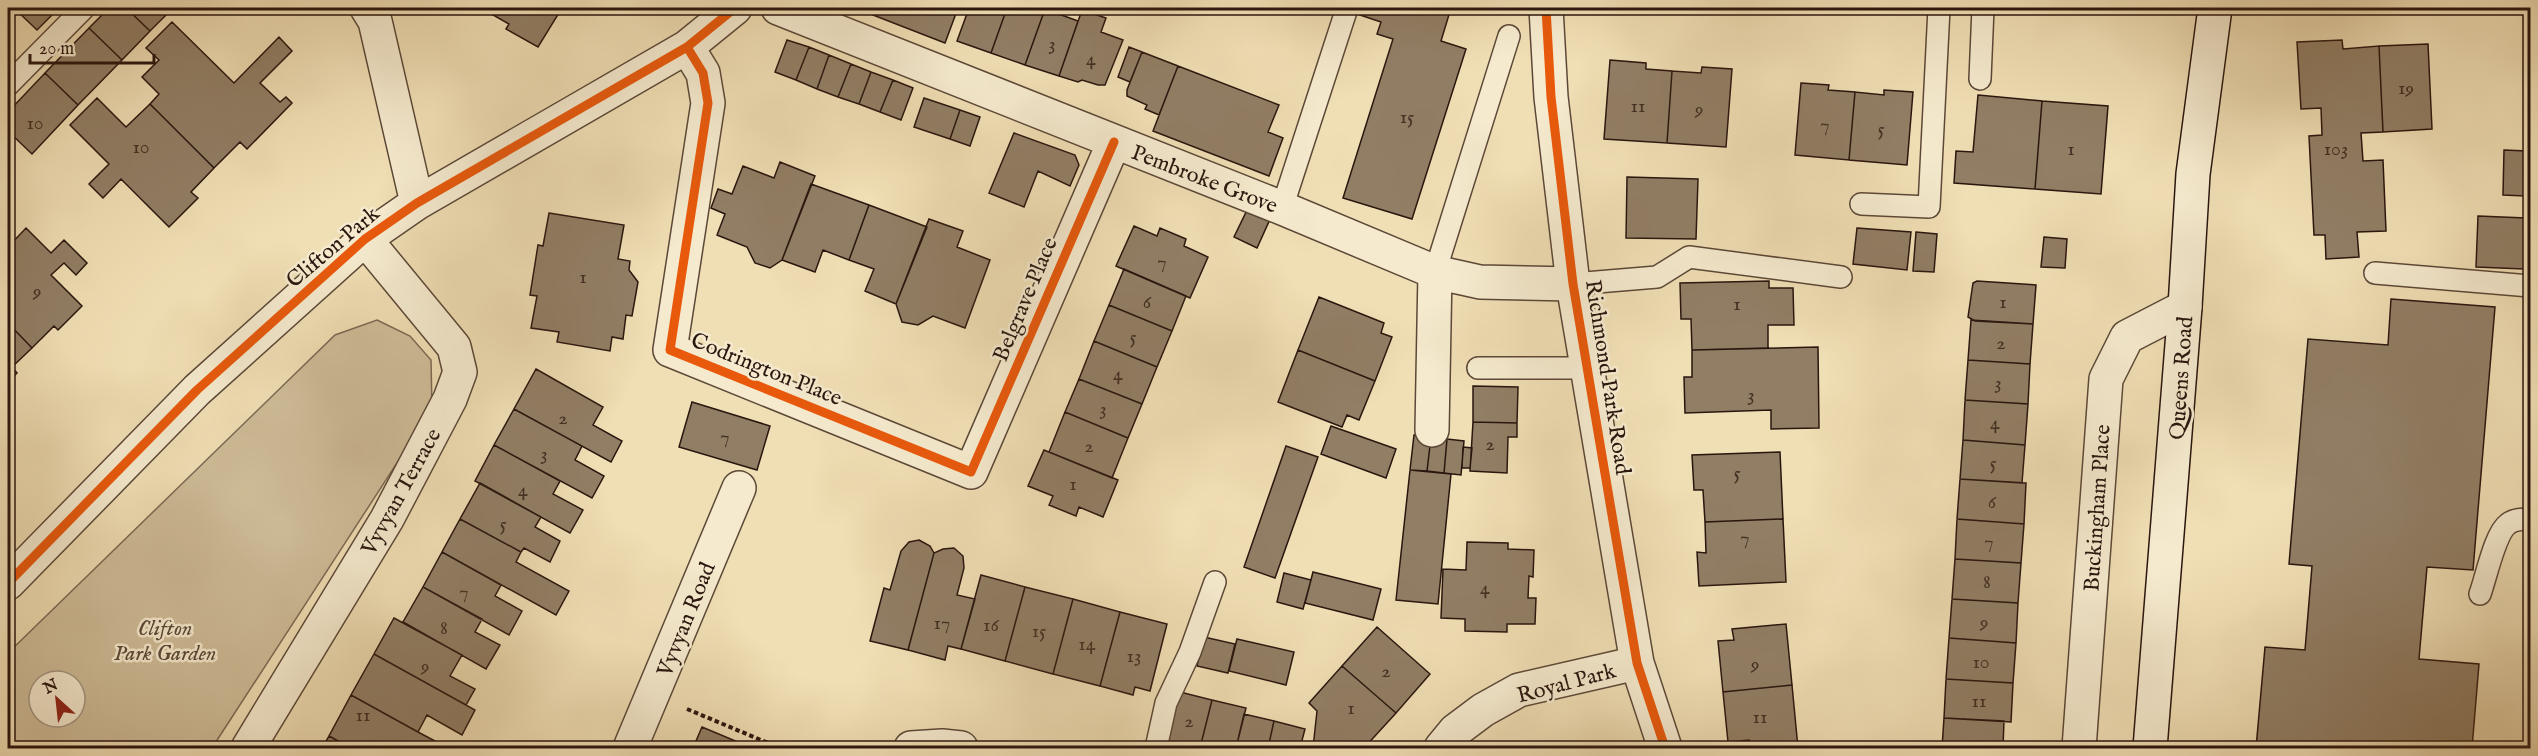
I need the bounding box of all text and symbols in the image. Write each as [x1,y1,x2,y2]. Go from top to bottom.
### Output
scale bar [30,27,154,65]
house number: 3 [1048,32,1056,57]
text: 20 m [39,38,74,61]
house number: 4 [1086,47,1096,72]
house number: 19 [2398,76,2414,101]
house number: 11 [1631,94,1645,119]
house number: 9 [1694,97,1703,122]
house number: 15 [1400,105,1414,130]
house number: 10 [26,111,44,136]
house number: 7 [1820,113,1830,138]
house number: 5 [1877,117,1885,142]
house number: 10 [132,135,150,160]
house number: 1 [2067,137,2075,162]
house number: 103 [2324,137,2348,162]
street label: Pembroke Grove [1127,139,1281,221]
street label: Clifton Park [281,200,386,295]
street label: Belgrave Place [987,233,1065,366]
house number: 7 [1157,250,1167,275]
house number: 1 [579,265,587,290]
street label: Richmond Park Road [1578,278,1636,477]
house number: 9 [32,279,41,304]
house number: 6 [1143,290,1152,315]
house number: 1 [1999,290,2007,315]
house number: 1 [1733,292,1741,317]
street label: Queens Road [2164,315,2200,441]
house number: 5 [1129,325,1137,350]
street label: Codrington Place [687,327,846,413]
house number: 2 [1996,331,2006,356]
house number: 4 [1113,362,1123,387]
house number: 3 [1994,371,2002,396]
house number: 3 [1747,383,1755,408]
house number: 3 [1099,397,1107,422]
house number: 2 [558,406,568,431]
house number: 4 [1990,411,2000,436]
street label: Vyvyan Terrace [355,424,448,561]
street label: Buckingham Place [2078,424,2118,593]
house number: 7 [720,425,730,450]
house number: 2 [1485,432,1495,457]
house number: 2 [1084,434,1094,459]
house number: 3 [540,442,548,467]
house number: 5 [1989,451,1997,476]
house number: 5 [1733,461,1741,486]
house number: 1 [1069,472,1077,497]
house number: 4 [518,478,528,503]
house number: 6 [1988,490,1997,515]
house number: 5 [499,512,507,537]
house number: 7 [1740,526,1750,551]
house number: 7 [1984,530,1994,555]
street label: Vyvyan Road [651,558,723,682]
house number: 8 [1983,570,1991,595]
house number: 4 [1480,576,1490,601]
house number: 7 [459,580,469,605]
house number: 9 [1979,610,1988,635]
house number: 17 [934,611,950,636]
house number: 16 [983,613,1000,638]
park label: Clifton Park Garden [114,615,216,668]
house number: 8 [440,616,448,641]
house number: 15 [1032,619,1046,644]
house number: 14 [1078,632,1096,657]
house number: 13 [1127,644,1141,669]
house number: 10 [1972,650,1990,675]
house number: 9 [1750,652,1759,677]
house number: 9 [420,654,429,679]
street label: Royal Park [1514,657,1619,711]
house number: 2 [1381,659,1391,684]
north arrow [27,669,87,729]
text: N [39,675,62,700]
house number: 11 [1972,689,1986,714]
house number: 1 [1347,696,1355,721]
house number: 11 [356,703,370,728]
house number: 11 [1753,705,1767,730]
house number: 2 [1184,709,1194,734]

